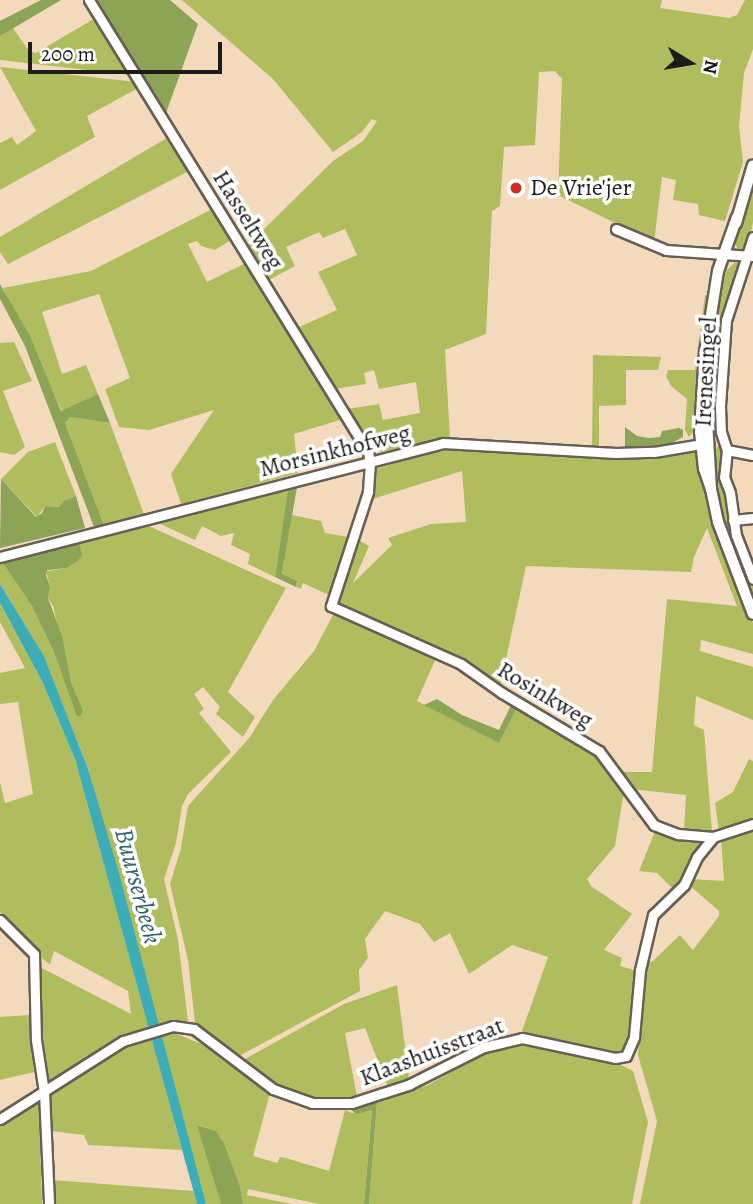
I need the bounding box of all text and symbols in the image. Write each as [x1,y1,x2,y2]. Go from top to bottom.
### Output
scale bar [32,28,226,72]
north arrow [655,28,725,98]
text: 200 m [41,40,95,68]
text: N [697,58,725,76]
street label: Hasseltweg [206,165,290,275]
place label: De Vrie'jer [530,174,632,202]
marker: De Vrie'jer [508,180,524,196]
street label: Irenesingel [689,316,723,428]
street label: Morsinkhofweg [257,418,413,484]
street label: Rosinkweg [492,655,598,735]
water label: Buurserbeek [108,825,168,947]
street label: Klaashuisstraat [356,1011,508,1093]

